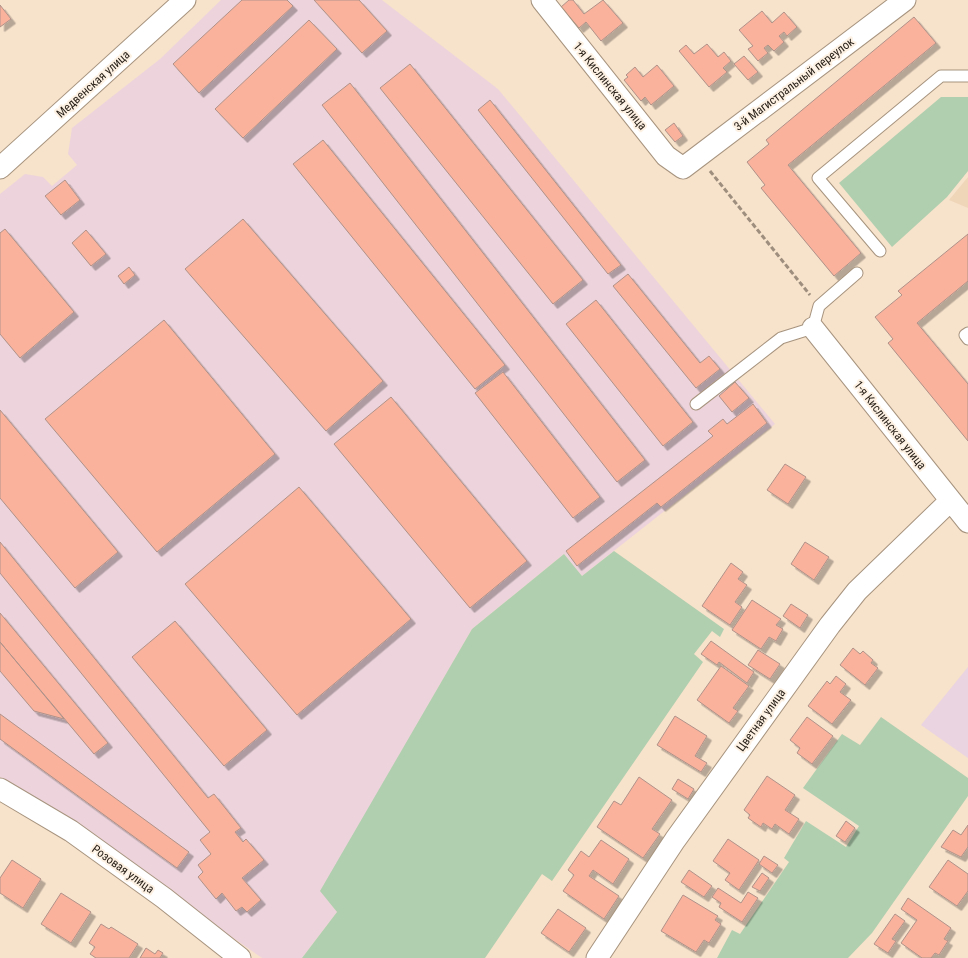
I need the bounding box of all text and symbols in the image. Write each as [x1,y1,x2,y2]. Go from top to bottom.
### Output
street label: 3-й Магистральный переулок [731,34,857,134]
street label: 1-я Кислинская улица [570,39,650,133]
street label: Медвенская улица [54,47,133,120]
street label: 1-я Кислинская улица [851,378,929,472]
street label: Цветная улица [734,686,789,754]
street label: Розовая улица [89,842,157,896]

